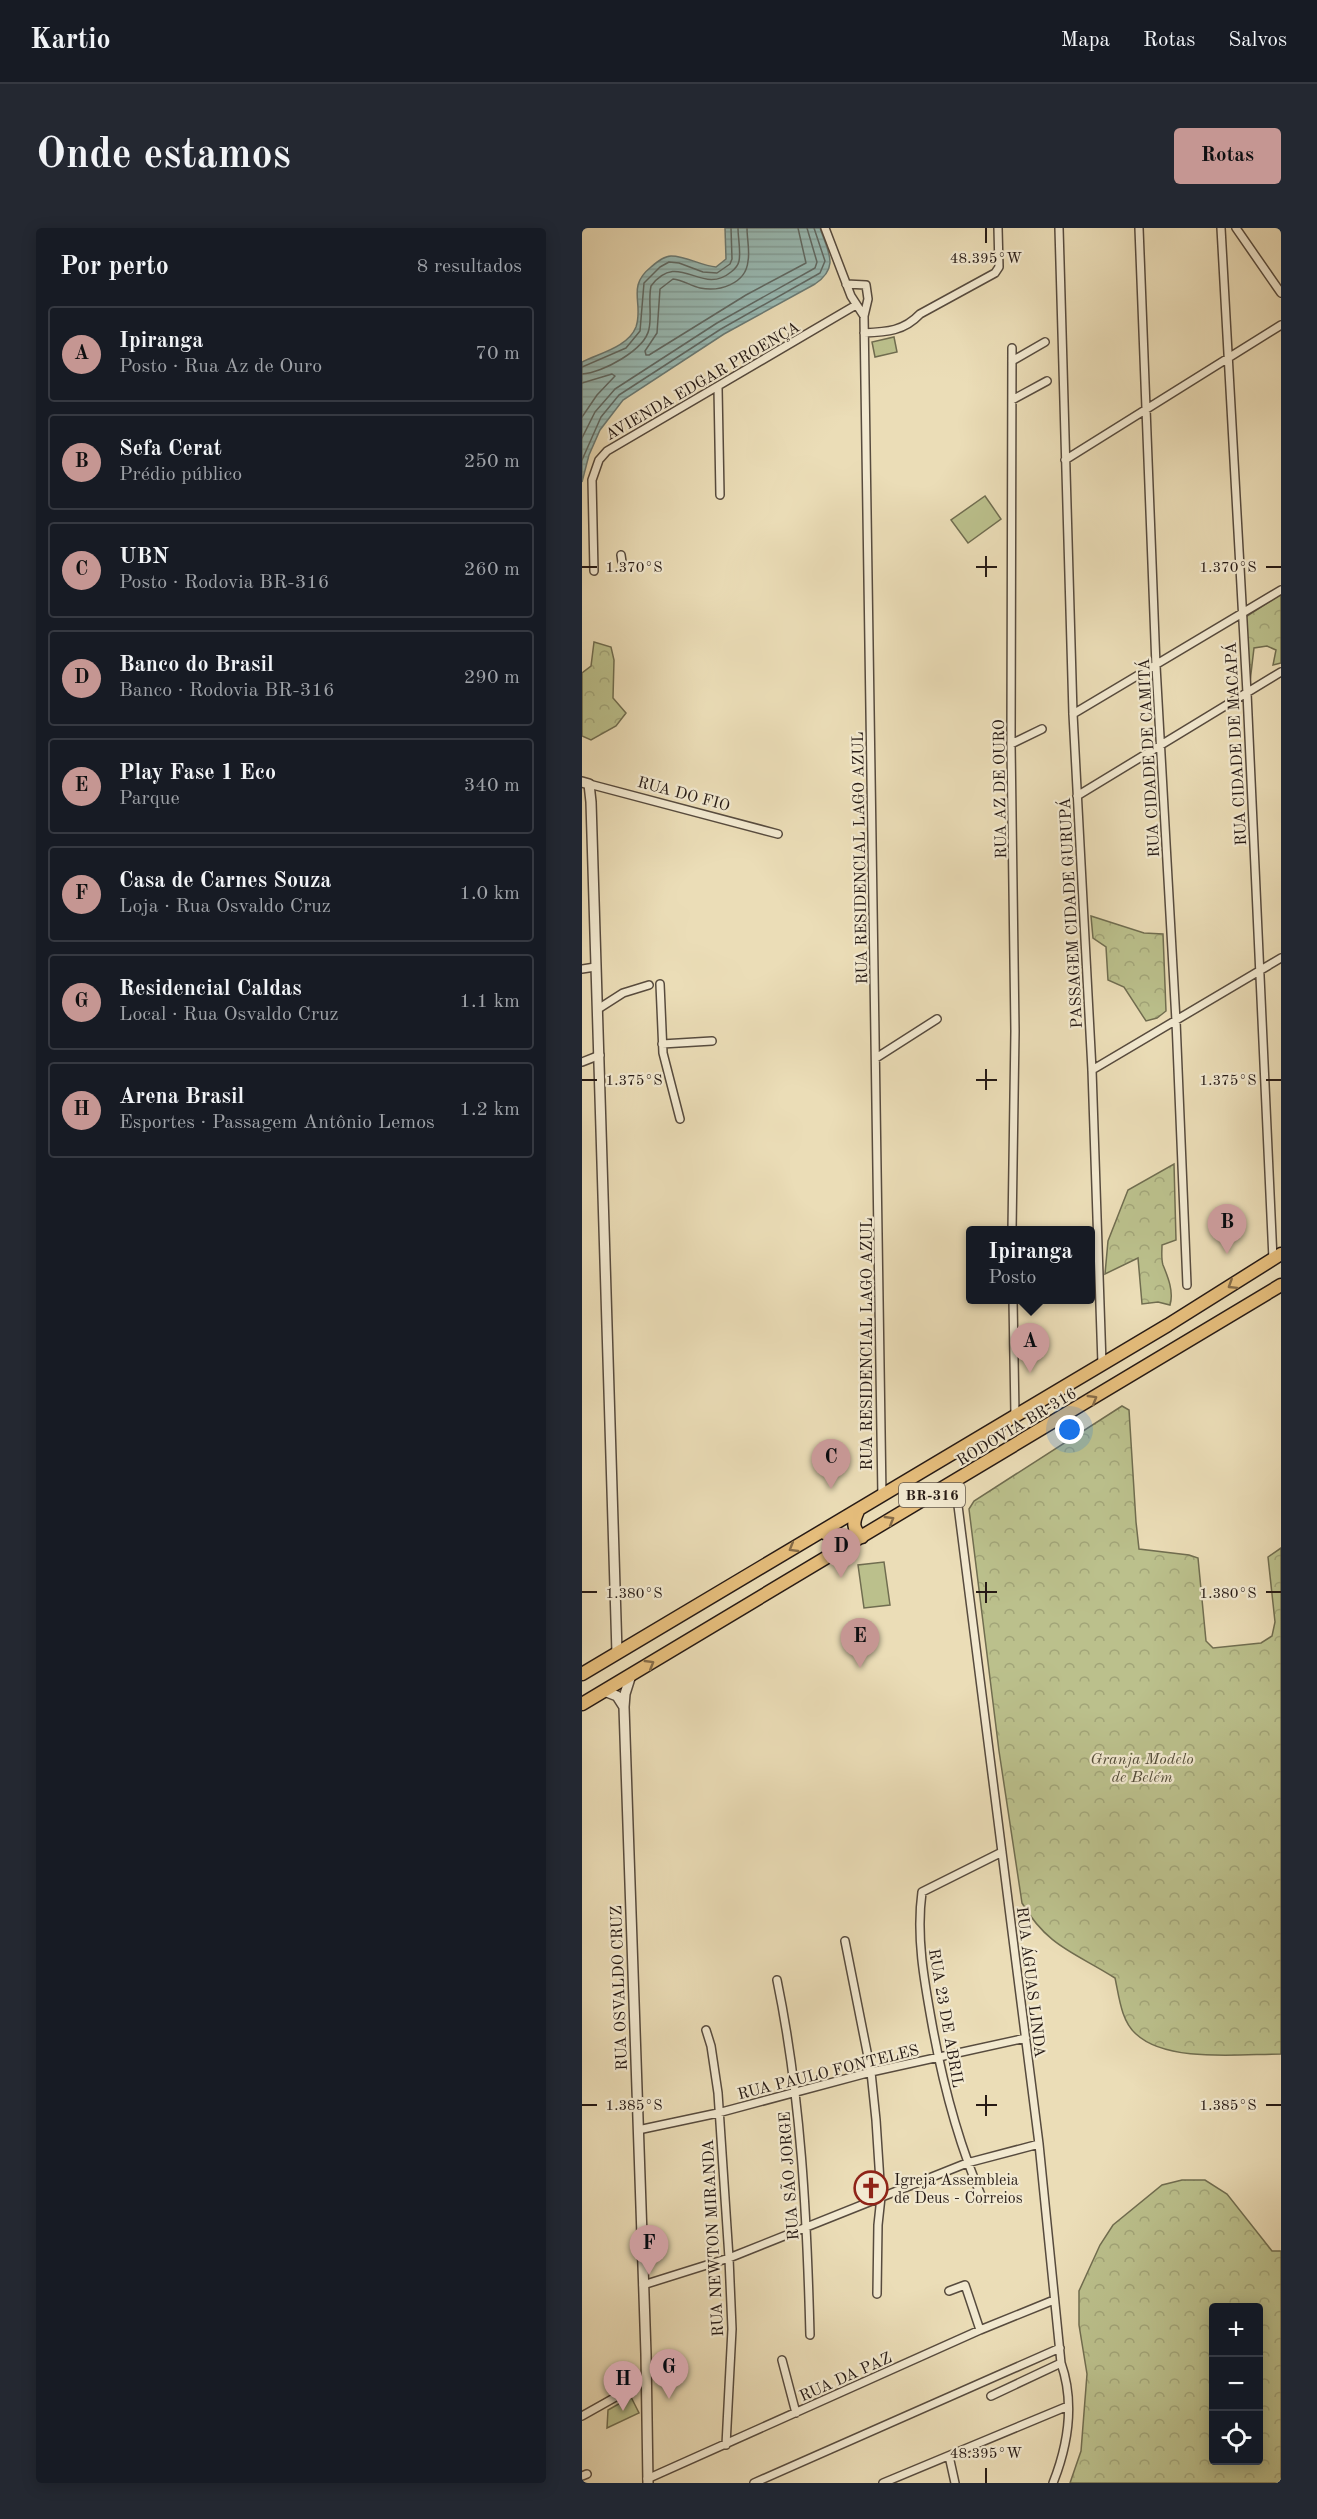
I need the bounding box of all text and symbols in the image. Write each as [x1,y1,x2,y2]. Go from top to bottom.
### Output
text: Kartio [30,27,111,55]
text: Mapa [1061,30,1110,51]
text: Rotas [1143,30,1195,51]
text: Salvos [1228,30,1287,51]
button: Rotas [1174,128,1281,184]
text: Onde estamos [36,135,291,177]
text: 48.395°W [950,252,1022,267]
text: Por perto [60,254,169,280]
text: 8 resultados [417,257,522,277]
street label: AVIENDA EDGAR PROENÇA [603,319,803,444]
text: Ipiranga [119,330,203,352]
text: A [74,344,89,364]
text: 70 m [475,344,520,364]
text: Posto · Rua Az de Ouro [119,357,322,377]
text: Sefa Cerat [119,438,222,460]
text: B [74,452,89,472]
text: 250 m [464,452,520,472]
text: Prédio público [119,465,242,485]
text: UBN [119,546,169,568]
text: C [75,560,88,580]
text: 260 m [464,560,520,580]
text: 1.370°S [605,561,663,576]
text: 1.370°S [1199,561,1257,576]
text: Posto · Rodovia BR-316 [119,573,329,593]
street label: RUA CIDADE DE MACAPÁ [1220,642,1250,846]
text: Banco do Brasil [119,654,274,676]
street label: RUA CIDADE DE CAMITÁ [1133,658,1163,858]
text: D [74,668,89,688]
text: 290 m [464,668,520,688]
text: Banco · Rodovia BR-316 [119,681,334,701]
street label: RUA AZ DE OURO [992,719,1010,859]
street label: RUA RESIDENCIAL LAGO AZUL [851,731,871,984]
text: Play Fase 1 Eco [119,762,276,784]
street label: RUA DO FIO [636,775,731,815]
text: E [75,776,88,796]
text: 340 m [464,776,520,796]
text: Parque [119,789,180,809]
street label: PASSAGEM CIDADE GURUPÁ [1054,797,1086,1029]
text: Casa de Carnes Souza [119,870,331,892]
text: F [75,884,88,904]
text: 1.0 km [459,884,520,904]
text: Loja · Rua Osvaldo Cruz [119,897,331,917]
text: Residencial Caldas [119,978,302,1000]
text: G [74,992,89,1012]
text: 1.1 km [459,992,520,1012]
text: Local · Rua Osvaldo Cruz [119,1005,339,1025]
text: 1.375°S [605,1074,663,1089]
text: 1.375°S [1199,1074,1257,1089]
text: Arena Brasil [119,1086,244,1108]
text: H [73,1100,90,1120]
text: 1.2 km [459,1100,520,1120]
text: Esportes · Passagem Antônio Lemos [119,1113,435,1133]
pin: B [1208,1204,1246,1254]
street label: RUA RESIDENCIAL LAGO AZUL [860,1218,876,1470]
popup [966,1226,1095,1304]
text: Ipiranga [988,1241,1073,1263]
text: Posto [988,1268,1036,1288]
one-way arrow [1227,1278,1238,1289]
pin: A [1010,1324,1050,1373]
street label: RODOVIA BR-316 [954,1386,1080,1470]
one-way arrow [1087,1394,1097,1406]
your location [1055,1415,1084,1444]
pin: C [812,1440,850,1489]
road number: BR-316 [899,1483,965,1507]
one-way arrow [884,1516,894,1528]
pin: D [822,1528,860,1578]
one-way arrow [789,1541,799,1553]
text: 1.380°S [605,1587,663,1602]
text: 1.380°S [1199,1587,1257,1602]
pin: E [840,1618,880,1668]
one-way arrow [644,1659,654,1671]
park label: Granja Modelo de Belém [1090,1752,1194,1786]
street label: RUA OSVALDO CRUZ [609,1905,631,2071]
street label: RUA ÁGUAS LINDA [1013,1905,1051,2059]
street label: RUA 23 DE ABRIL [925,1947,965,2089]
street label: RUA PAULO FONTELES [736,2043,921,2103]
text: 1.385°S [605,2099,663,2114]
text: 1.385°S [1199,2099,1257,2114]
street label: RUA SÃO JORGE [774,2111,802,2241]
street label: RUA NEWTON MIRANDA [701,2139,727,2337]
church icon: Igreja Assembleia de Deus - Correios [853,2170,889,2206]
place label: Igreja Assembleia de Deus - Correios [894,2173,1023,2207]
pin: F [630,2226,668,2275]
map controls [1209,2303,1263,2465]
button: + [1209,2303,1263,2357]
pin: G [650,2350,688,2399]
street label: RUA DA PAZ [797,2350,894,2405]
button: − [1209,2357,1263,2411]
pin: H [604,2362,642,2411]
button: locate [1209,2411,1263,2465]
text: 48.395°W [950,2447,1022,2462]

